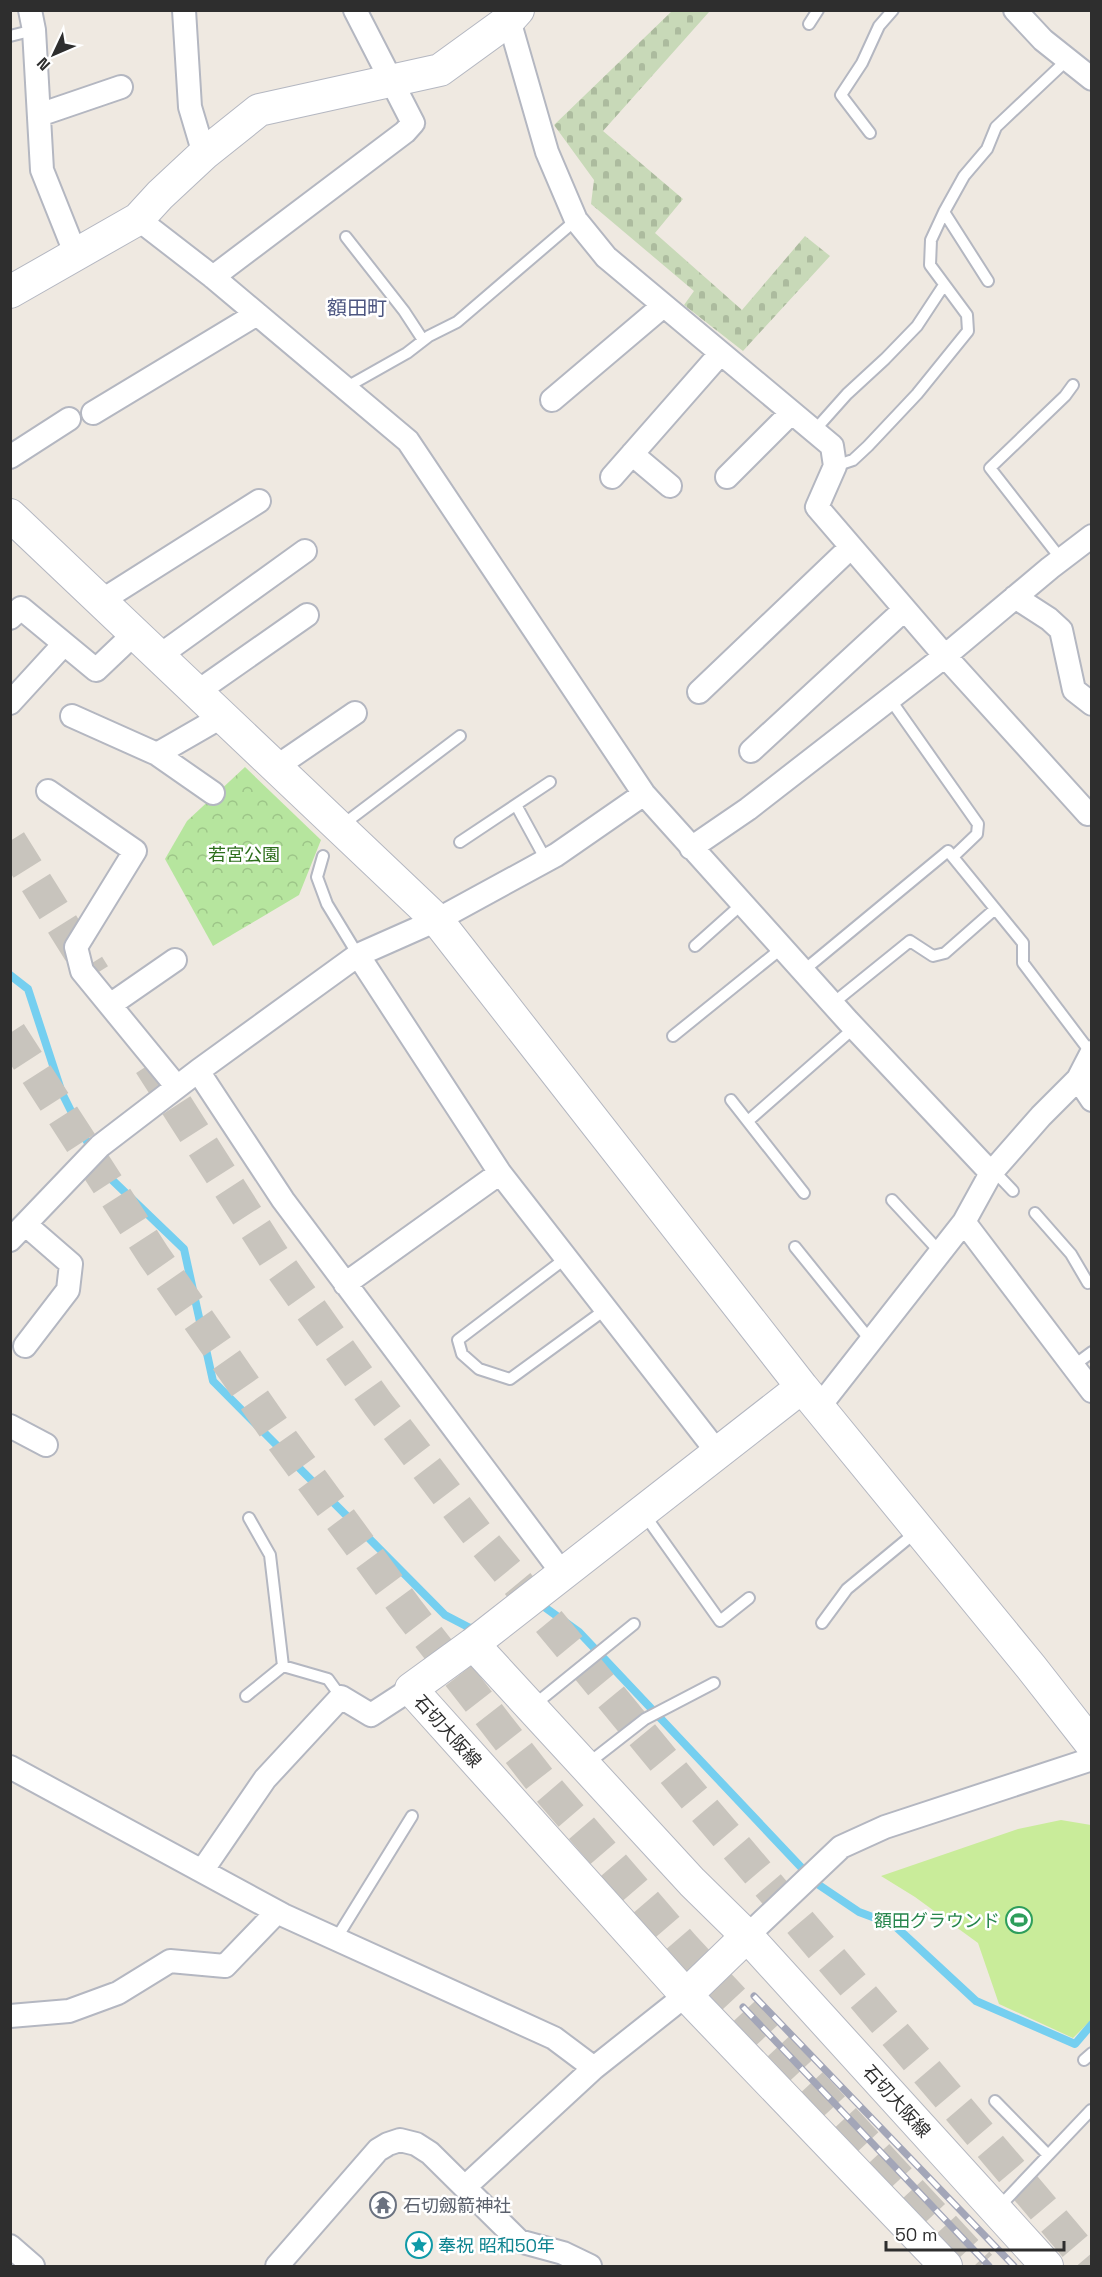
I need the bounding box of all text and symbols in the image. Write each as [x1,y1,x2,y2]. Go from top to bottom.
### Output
north arrow [24,24,84,84]
text: N [32,53,55,75]
district label: 額田町 [327,295,387,321]
park label: 若宮公園 [208,843,280,866]
street label: 石切大阪線 [409,1690,487,1772]
sports icon: 額田グラウンド [1004,1905,1034,1935]
place label: 額田グラウンド [874,1909,1000,1932]
street label: 石切大阪線 [858,2060,936,2142]
temple icon: 石切劔箭神社 [368,2190,398,2220]
place label: 石切劔箭神社 [403,2194,511,2217]
scale bar [886,2214,1064,2252]
text: 50 m [895,2223,937,2246]
place icon: 奉祝 昭和50年 [404,2230,434,2260]
place label: 奉祝 昭和50年 [438,2234,555,2257]

